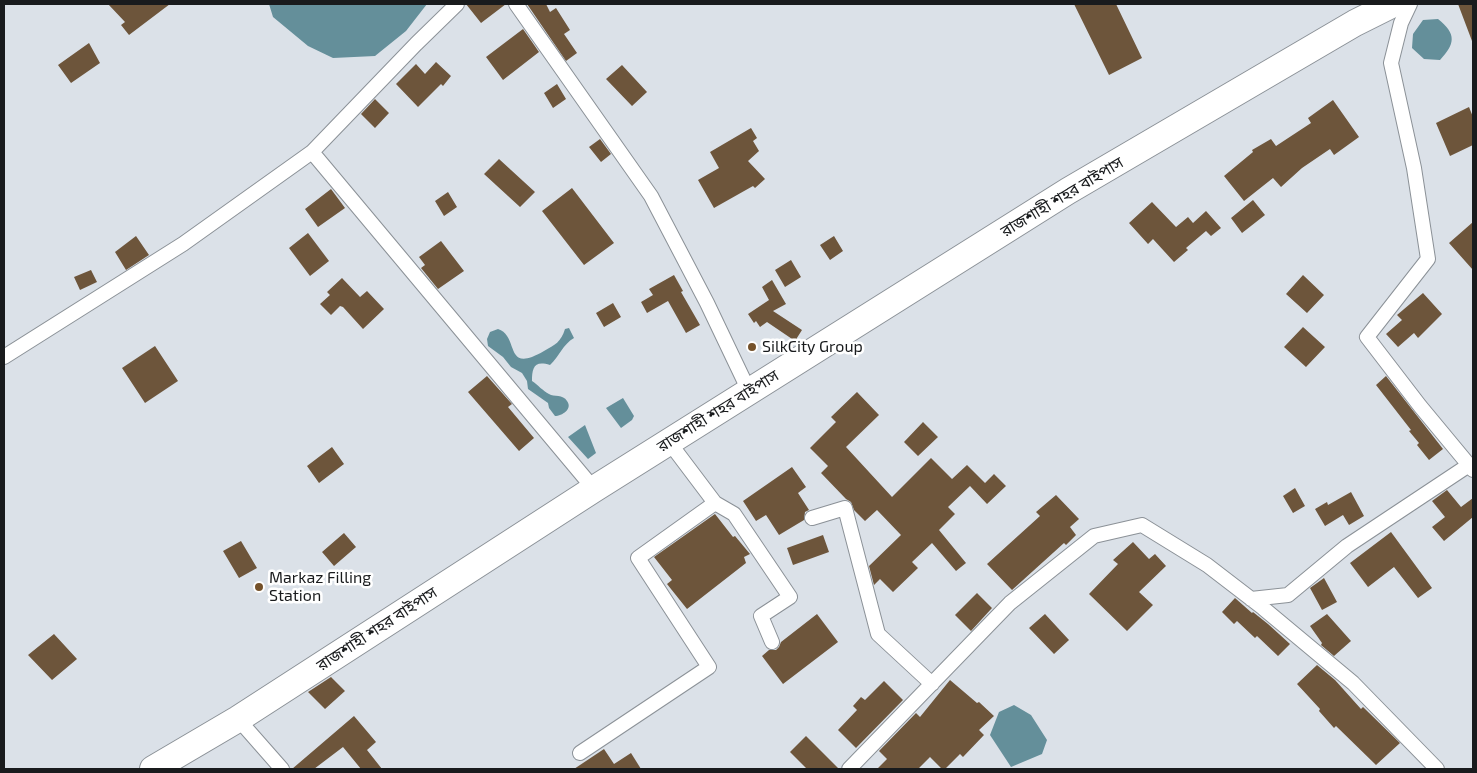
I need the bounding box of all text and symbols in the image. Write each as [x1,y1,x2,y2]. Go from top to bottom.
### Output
street label: রাজশাহী শহর বাইপাস [997,153,1127,241]
place label: SilkCity Group [762,337,863,357]
marker: SilkCity Group [746,341,758,353]
street label: রাজশাহী শহর বাইপাস [654,366,782,456]
place label: Markaz Filling Station [269,568,371,606]
marker: Markaz Filling Station [253,581,265,593]
street label: রাজশাহী শহর বাইপাস [313,583,441,675]

